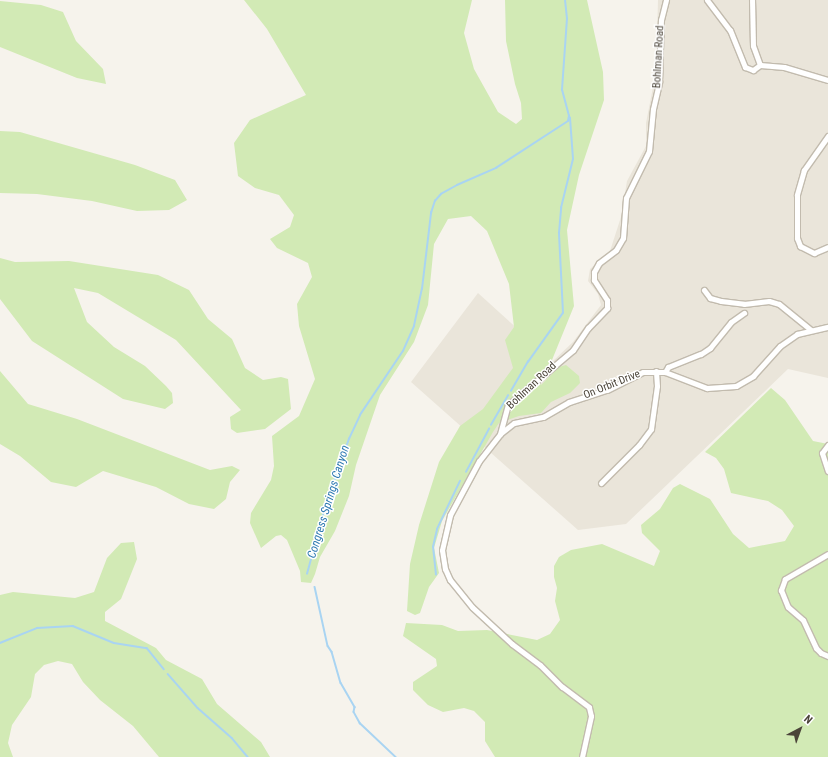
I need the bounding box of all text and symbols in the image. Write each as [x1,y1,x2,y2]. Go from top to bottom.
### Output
street label: Bohlman Road [651,25,667,89]
street label: Bohlman Road [505,360,559,412]
street label: On Orbit Drive [582,368,642,402]
water label: Congress Springs Canyon [305,444,353,560]
north arrow [780,709,820,749]
text: N [801,712,815,727]

